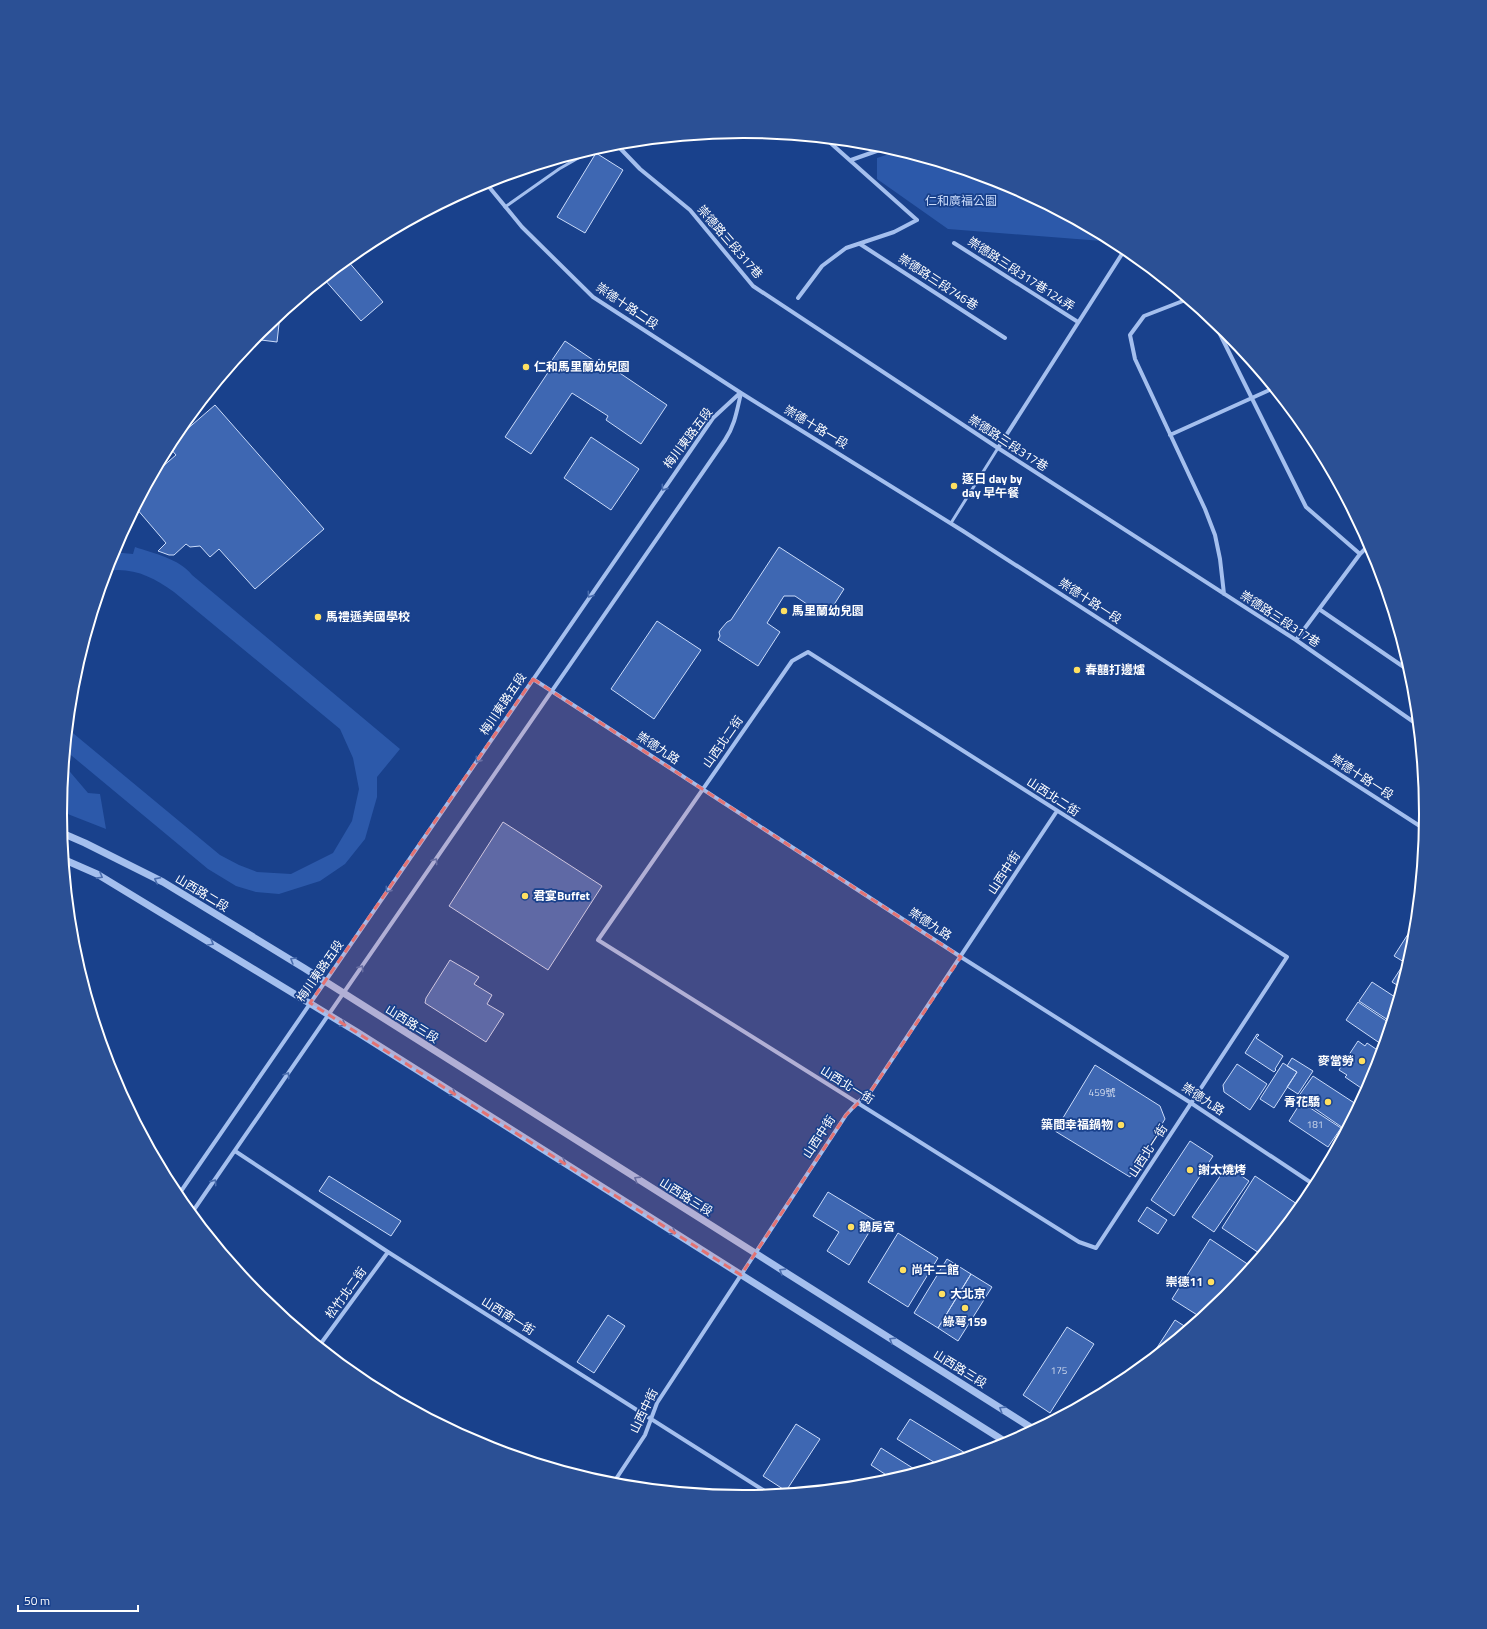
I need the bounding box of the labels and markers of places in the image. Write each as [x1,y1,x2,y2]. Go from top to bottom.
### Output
place label: 仁和馬里蘭幼兒園 [534,357,630,376]
marker: 仁和馬里蘭幼兒園 [521,362,531,372]
place label: 逐日 day by day 早午餐 [962,469,1022,502]
marker: 逐日 day by day 早午餐 [949,481,959,491]
place label: 馬里蘭幼兒園 [792,601,864,620]
marker: 馬里蘭幼兒園 [779,606,789,616]
place label: 馬禮遜美國學校 [326,607,410,626]
marker: 馬禮遜美國學校 [313,612,323,622]
place label: 春囍打邊爐 [1085,660,1145,679]
marker: 春囍打邊爐 [1072,665,1082,675]
place label: 君宴Buffet [533,886,591,905]
marker: 君宴Buffet [520,891,530,901]
place label: 麥當勞 [1318,1051,1354,1070]
marker: 麥當勞 [1357,1056,1367,1066]
place label: 青花驕 [1284,1092,1320,1111]
marker: 青花驕 [1323,1097,1333,1107]
place label: 築間幸福鍋物 [1041,1115,1113,1134]
marker: 築間幸福鍋物 [1116,1120,1126,1130]
place label: 謝太燒烤 [1198,1160,1246,1179]
marker: 謝太燒烤 [1185,1165,1195,1175]
place label: 鵝房宮 [859,1217,895,1236]
marker: 鵝房宮 [846,1222,856,1232]
place label: 尚牛二館 [911,1260,959,1279]
marker: 尚牛二館 [898,1265,908,1275]
place label: 崇德11 [1166,1272,1203,1291]
marker: 崇德11 [1206,1277,1216,1287]
place label: 大北京 [950,1284,986,1303]
marker: 大北京 [937,1289,947,1299]
marker: 綠萼159 [960,1303,970,1313]
place label: 綠萼159 [943,1312,987,1331]

